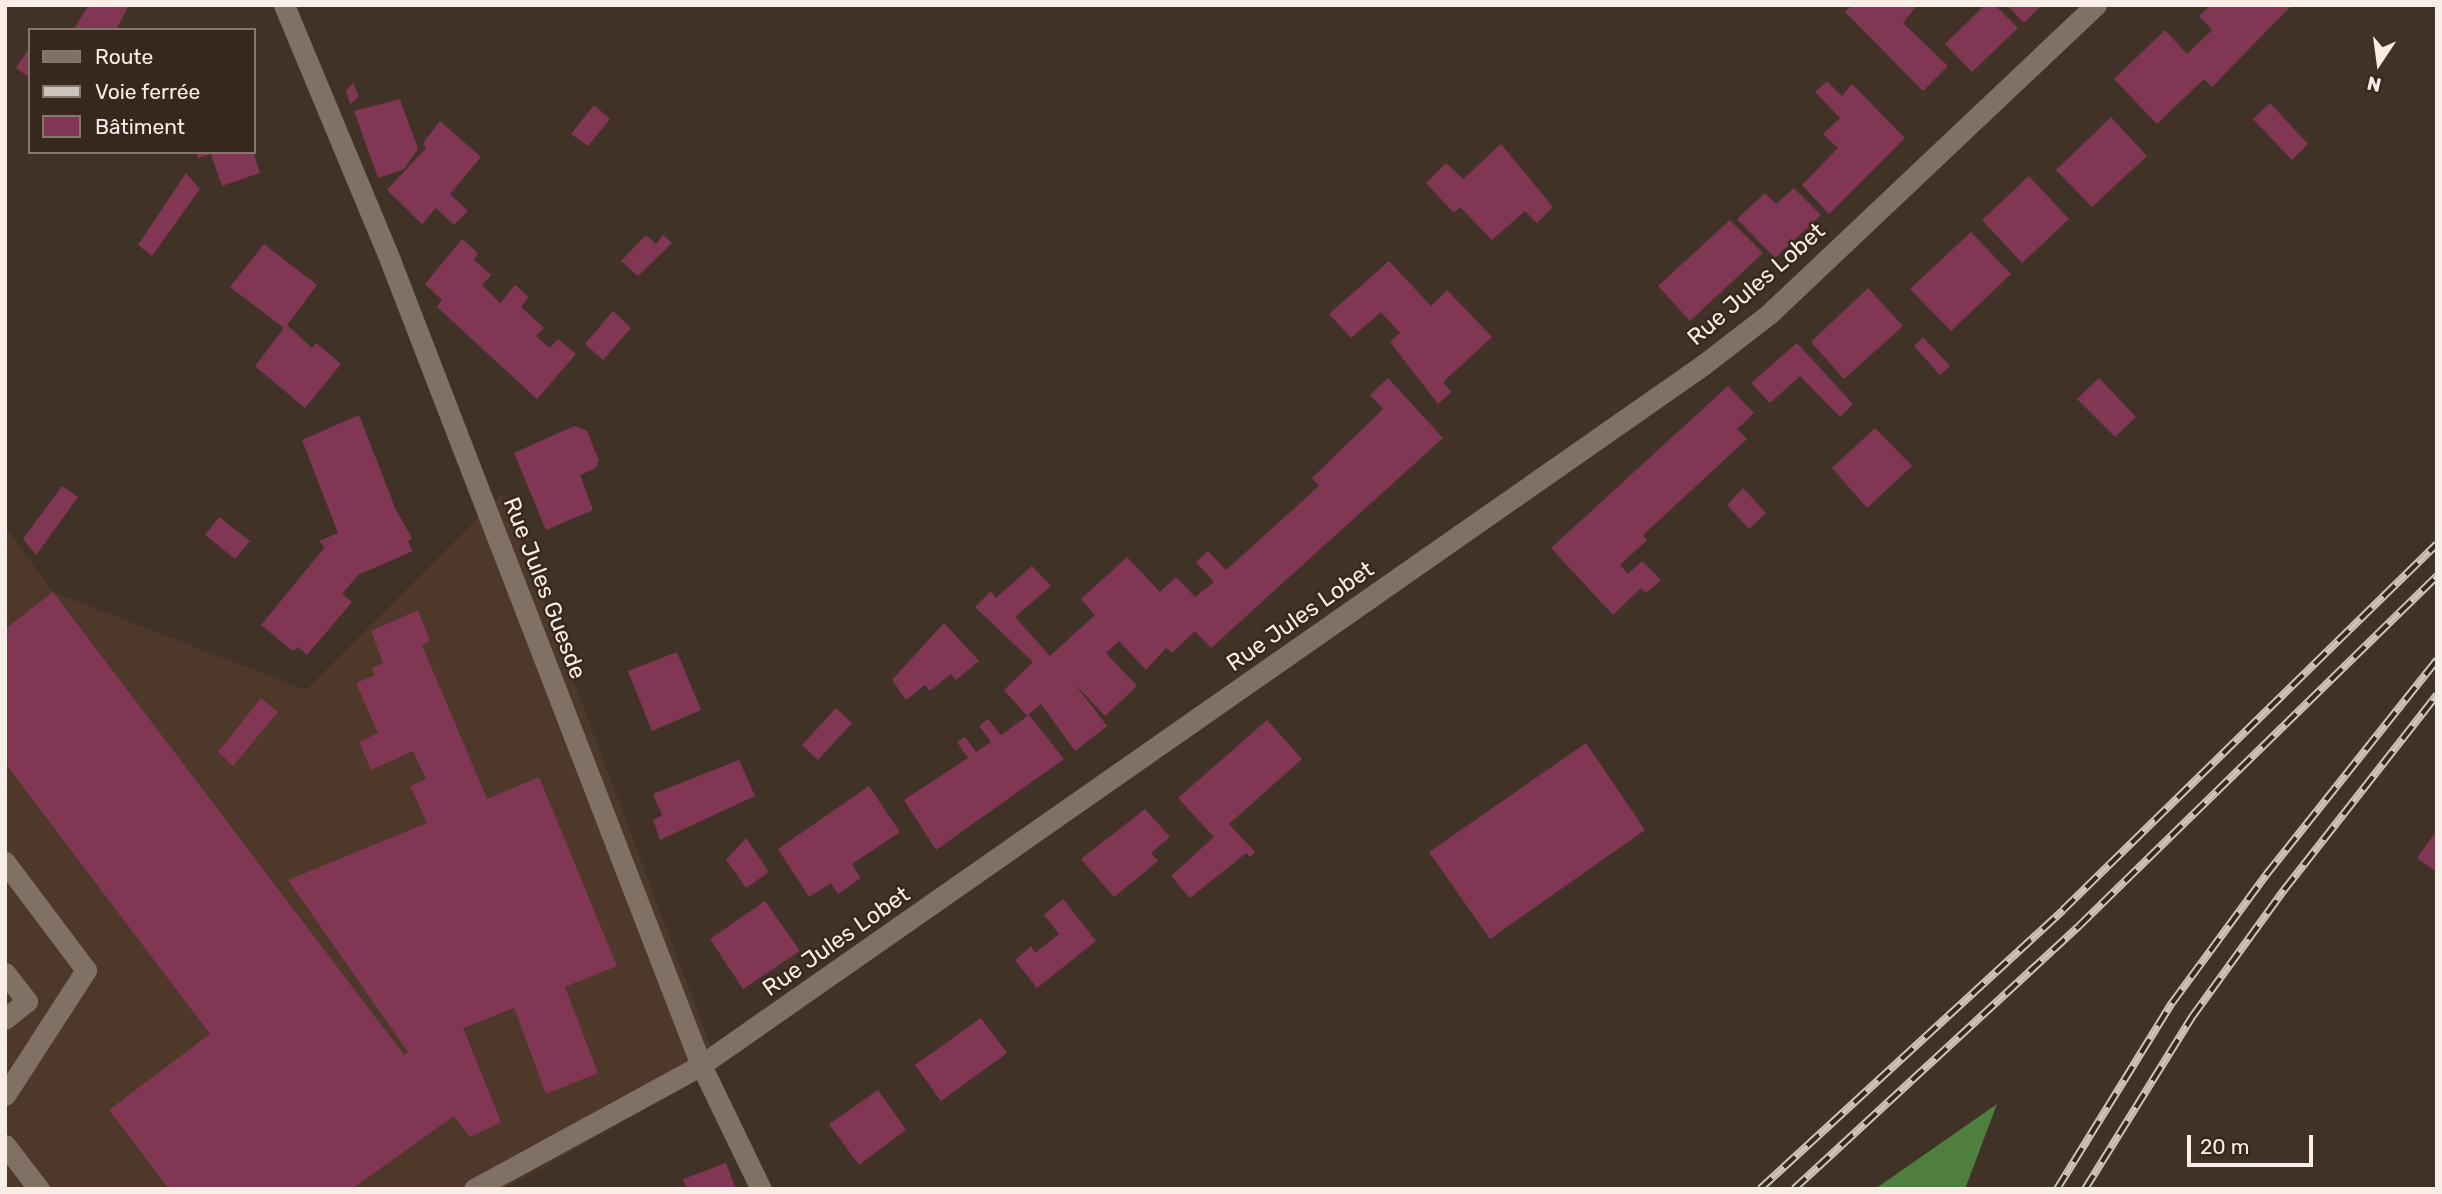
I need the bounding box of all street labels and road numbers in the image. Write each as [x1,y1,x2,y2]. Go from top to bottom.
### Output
street label: Rue Jules Lobet [1682,217,1830,351]
street label: Rue Jules Guesde [498,493,592,683]
street label: Rue Jules Lobet [1221,555,1379,677]
street label: Rue Jules Lobet [757,880,915,1002]

